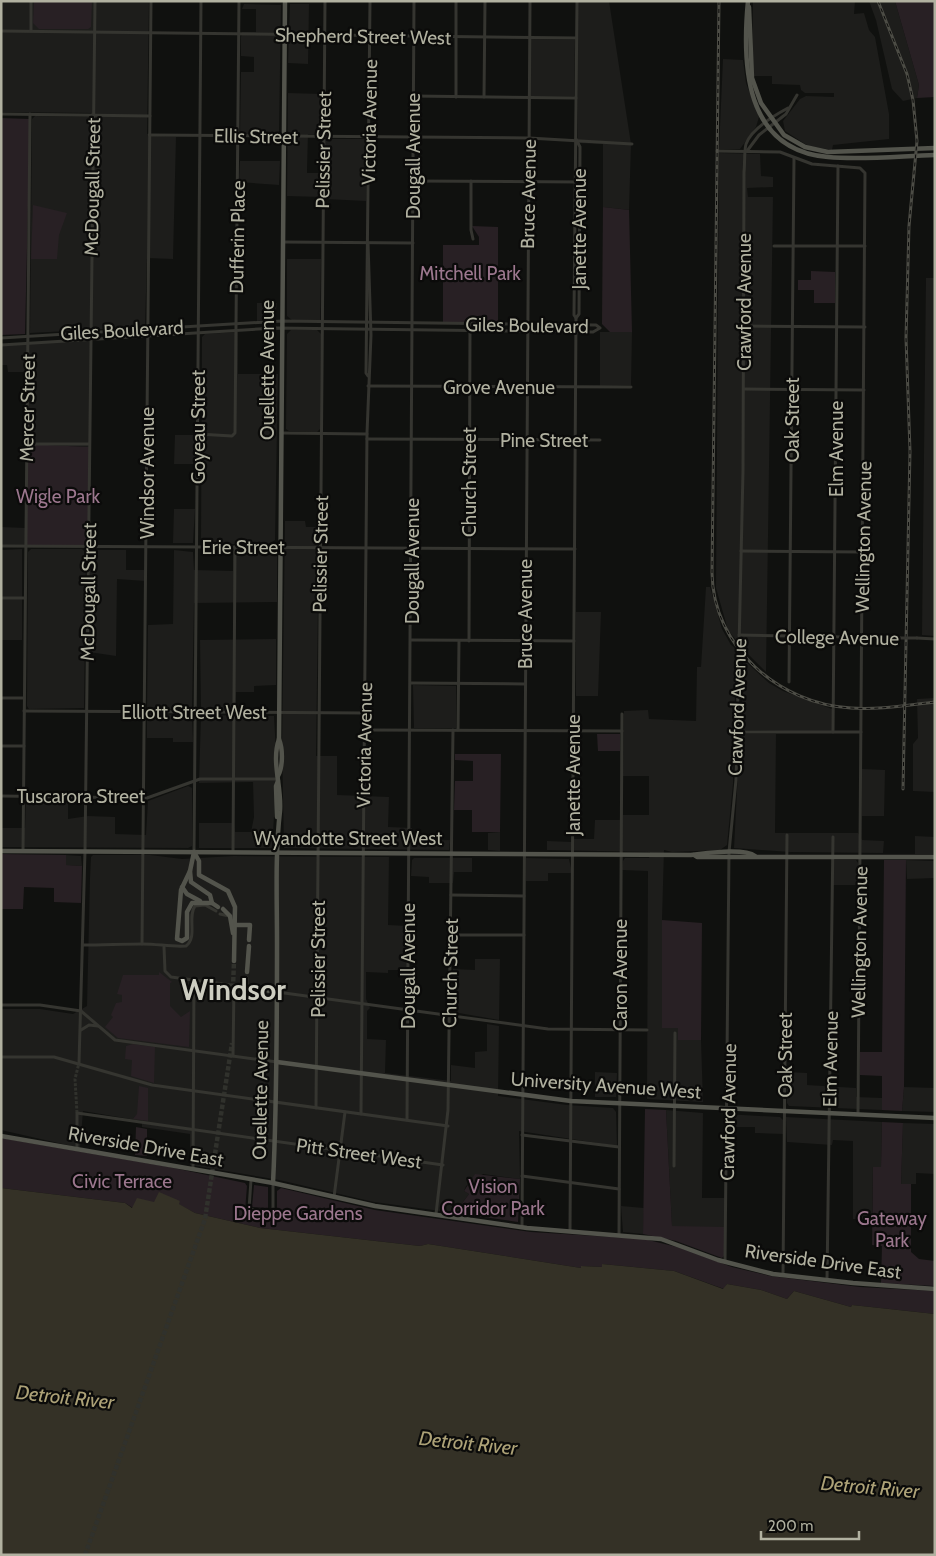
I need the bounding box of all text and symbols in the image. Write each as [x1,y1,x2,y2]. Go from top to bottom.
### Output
street label: Shepherd Street West [275,23,452,50]
street label: Victoria Avenue [357,59,382,185]
street label: Pelissier Street [311,90,336,209]
street label: Dougall Avenue [402,93,425,219]
street label: McDougall Street [80,117,105,256]
street label: Ellis Street [214,124,299,149]
street label: Bruce Avenue [516,139,541,249]
street label: Janette Avenue [568,168,591,291]
street label: Dufferin Place [225,180,250,294]
street label: Crawford Avenue [733,233,756,371]
park label: Mitchell Park [419,262,521,285]
street label: Ouellette Avenue [256,300,279,440]
street label: Giles Boulevard [465,313,589,338]
street label: Giles Boulevard [60,316,184,345]
street label: Mercer Street [15,353,40,462]
street label: Goyeau Street [187,369,210,484]
street label: Grove Avenue [443,376,555,399]
street label: Oak Street [781,377,804,463]
street label: Elm Avenue [825,401,848,497]
street label: Windsor Avenue [136,407,159,539]
street label: Church Street [458,427,481,537]
street label: Pine Street [500,429,589,452]
street label: Wellington Avenue [851,461,876,613]
park label: Wigle Park [16,485,100,508]
street label: Pelissier Street [308,494,333,613]
street label: Dougall Avenue [401,498,424,624]
street label: McDougall Street [76,522,101,661]
street label: Erie Street [201,536,285,559]
street label: Bruce Avenue [514,559,537,669]
street label: College Avenue [775,625,900,650]
street label: Crawford Avenue [724,638,751,776]
street label: Victoria Avenue [352,682,377,808]
street label: Elliott Street West [121,701,267,724]
street label: Janette Avenue [562,714,585,837]
street label: Tuscarora Street [17,785,146,808]
street label: Wyandotte Street West [254,827,443,850]
street label: Wellington Avenue [847,866,872,1018]
street label: Pelissier Street [307,900,330,1018]
street label: Dougall Avenue [397,903,420,1029]
street label: Church Street [438,917,463,1028]
street label: Caron Avenue [609,919,632,1031]
district label: Windsor [180,972,286,1007]
street label: Elm Avenue [818,1010,843,1107]
street label: Oak Street [774,1012,797,1098]
street label: Ouellette Avenue [248,1020,273,1160]
street label: Crawford Avenue [716,1043,741,1181]
street label: University Avenue West [510,1067,703,1104]
street label: Riverside Drive East [66,1121,226,1172]
street label: Pitt Street West [295,1133,424,1174]
park label: Civic Terrace [72,1170,172,1193]
park label: Vision Corridor Park [441,1175,545,1220]
park label: Dieppe Gardens [233,1202,363,1225]
park label: Gateway Park [857,1207,927,1252]
street label: Riverside Drive East [743,1239,903,1284]
water label: Detroit River [15,1380,116,1414]
water label: Detroit River [418,1426,519,1460]
water label: Detroit River [820,1471,921,1503]
scale bar [761,1508,858,1540]
text: 200 m [768,1517,813,1535]

